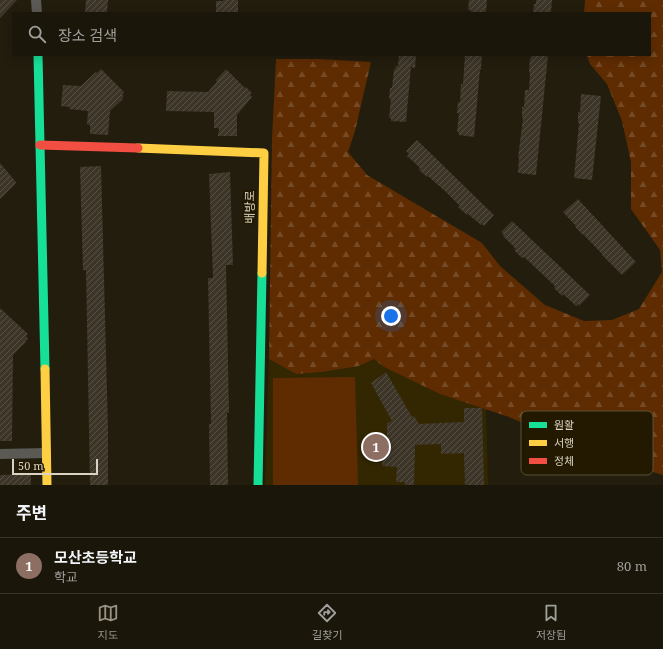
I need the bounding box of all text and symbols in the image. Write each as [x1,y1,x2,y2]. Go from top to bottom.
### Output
search box [12,12,651,56]
icon: search [26,23,48,45]
text: 장소 검색 [58,25,117,45]
street label: 배방로 [241,190,258,224]
your location [381,306,401,326]
legend [521,411,653,475]
text: 원활 [554,417,574,432]
pin: 1 [363,432,389,462]
text: 서행 [554,435,574,450]
text: 정체 [554,453,574,468]
scale bar [12,457,98,476]
text: 50 m [18,458,44,473]
text: 주변 [16,501,47,524]
text: 모산초등학교 [54,547,137,567]
text: 1 [25,557,33,575]
text: 80 m [617,557,647,575]
text: 학교 [54,568,78,586]
tab: 지도 [97,602,119,642]
tab: 길찾기 [312,602,342,642]
tab: 저장됨 [536,602,566,642]

